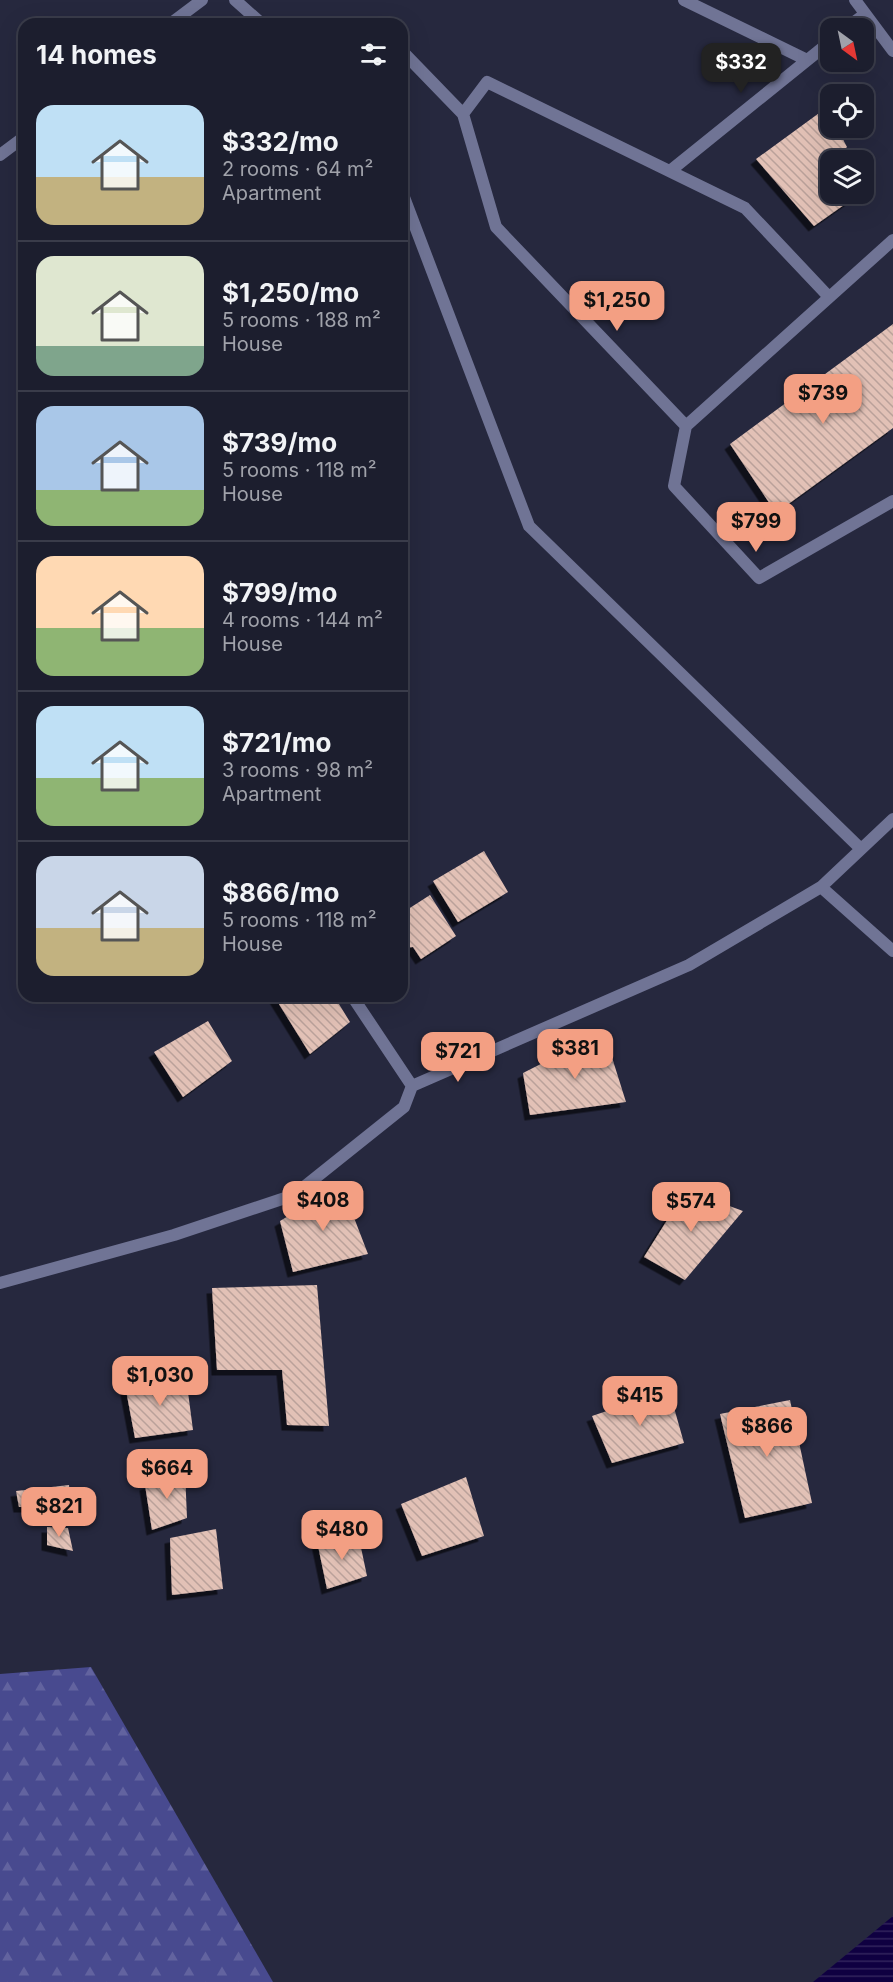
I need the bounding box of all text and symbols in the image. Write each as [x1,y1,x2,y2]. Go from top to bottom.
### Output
north arrow [820,18,874,72]
map controls [820,18,874,204]
icon: filters [357,38,390,71]
text: 14 homes [36,39,157,70]
pin: $332 [705,43,777,94]
text: $332 [715,50,767,74]
button: locate [820,84,874,138]
text: $332/mo [222,126,339,157]
icon: home [84,129,156,201]
button: layers [820,150,874,204]
text: 2 rooms · 64 m² [222,157,373,181]
text: Apartment [222,181,321,205]
text: $1,250/mo [222,277,359,308]
icon: home [84,280,156,352]
pin: $1,250 [568,281,666,332]
text: $1,250 [583,288,651,312]
text: 5 rooms · 188 m² [222,308,381,332]
text: House [222,332,283,356]
pin: $739 [787,374,859,425]
text: $739 [798,381,848,405]
text: $739/mo [222,427,337,458]
icon: home [84,430,156,502]
text: 5 rooms · 118 m² [222,458,377,482]
text: House [222,482,283,506]
pin: $799 [720,502,792,553]
text: $799 [731,509,781,533]
text: $799/mo [222,577,337,608]
icon: home [84,580,156,652]
text: 4 rooms · 144 m² [222,608,383,632]
text: House [222,632,283,656]
text: $721/mo [222,727,332,758]
icon: home [84,730,156,802]
text: 3 rooms · 98 m² [222,758,373,782]
text: Apartment [222,782,321,806]
text: $866/mo [222,877,339,908]
icon: home [84,880,156,952]
text: 5 rooms · 118 m² [222,908,377,932]
text: House [222,932,283,956]
pin: $381 [539,1029,611,1080]
pin: $721 [422,1032,494,1083]
text: $381 [551,1036,599,1060]
text: $721 [435,1039,481,1063]
pin: $408 [287,1181,359,1232]
pin: $574 [655,1182,727,1233]
text: $408 [296,1188,350,1212]
text: $574 [666,1189,716,1213]
pin: $1,030 [111,1356,209,1407]
text: $1,030 [126,1363,194,1387]
pin: $415 [604,1376,676,1427]
text: $415 [616,1383,664,1407]
pin: $866 [731,1407,803,1458]
text: $866 [741,1414,793,1438]
pin: $664 [131,1449,203,1500]
text: $664 [141,1456,193,1480]
pin: $821 [23,1487,95,1538]
text: $821 [35,1494,83,1518]
pin: $480 [306,1510,378,1561]
text: $480 [315,1517,369,1541]

